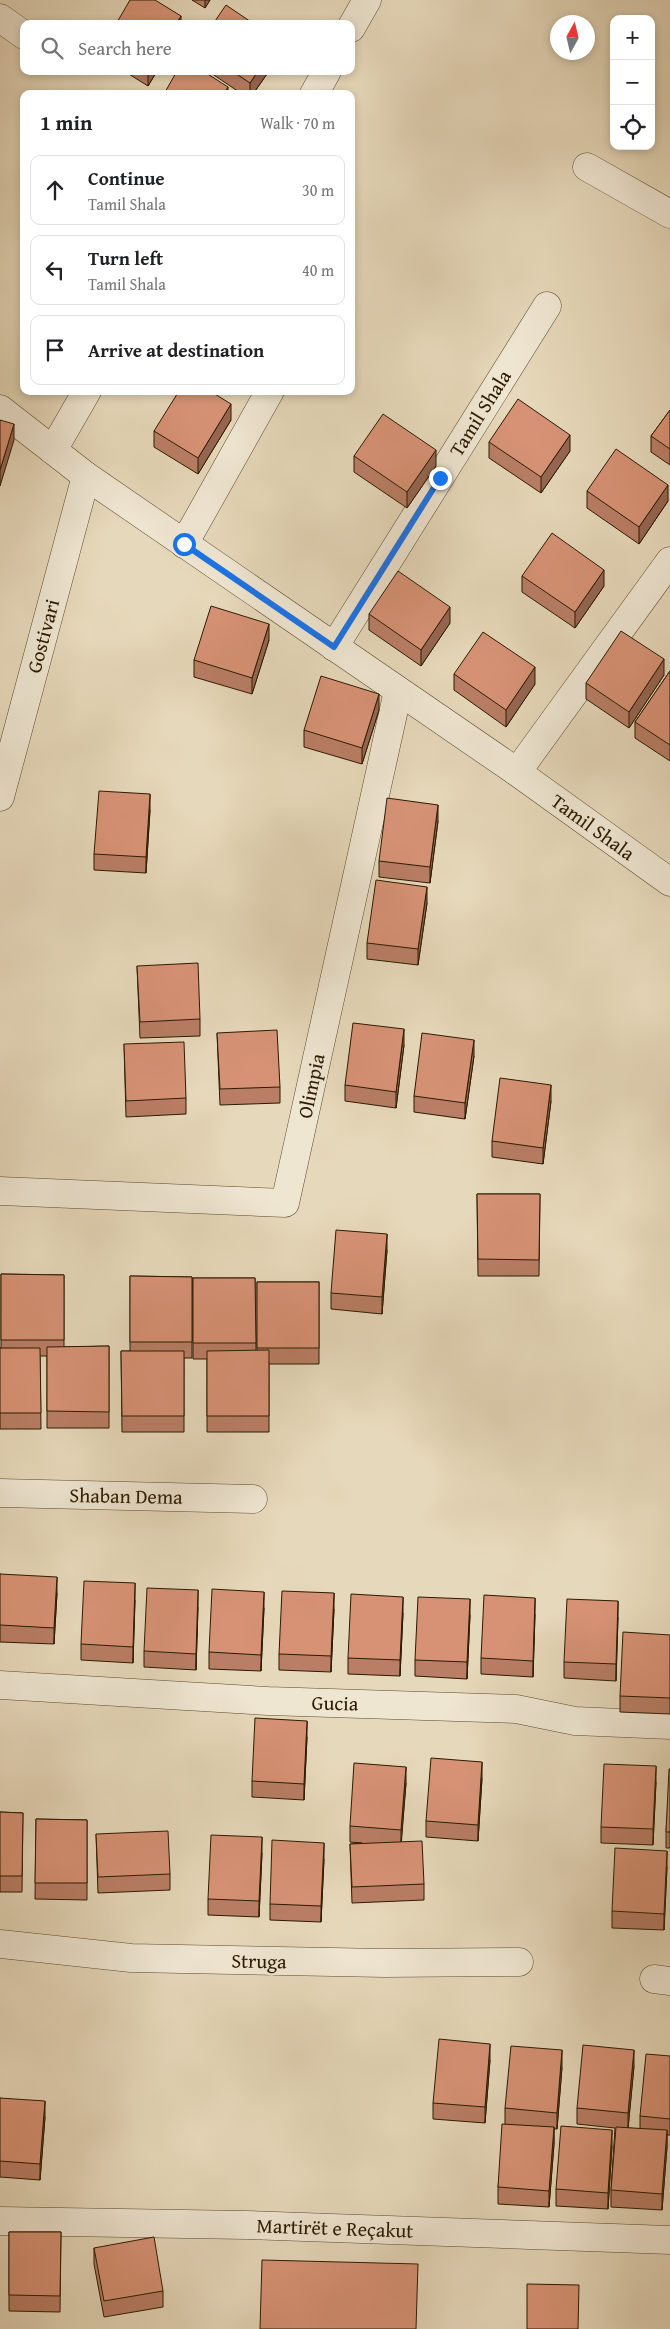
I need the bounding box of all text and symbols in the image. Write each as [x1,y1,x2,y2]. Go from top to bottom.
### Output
north arrow [550,15,595,60]
map controls [610,15,655,150]
button: + [610,15,655,60]
search box [20,20,355,75]
icon: search [38,34,66,62]
text: Search here [78,34,172,62]
button: − [610,60,655,105]
button: locate [610,105,655,150]
text: 1 min [40,107,92,138]
text: Walk · 70 m [260,111,335,135]
text: Continue [88,164,165,192]
icon: ahead [41,176,69,204]
text: 30 m [302,178,334,202]
text: Tamil Shala [88,192,166,216]
text: Turn left [88,244,163,272]
icon: left [41,256,69,284]
text: 40 m [302,258,334,282]
text: Tamil Shala [88,272,166,296]
icon: arrive [41,336,69,364]
text: Arrive at destination [88,336,264,364]
street label: Tamil Shala [441,363,518,462]
route end [429,467,452,490]
route start [173,533,196,556]
street label: Gostivari [19,595,66,676]
street label: Tamil Shala [545,786,642,867]
street label: Olimpia [290,1050,332,1121]
street label: Shaban Dema [69,1480,183,1511]
street label: Gucia [311,1688,359,1717]
street label: Struga [231,1946,287,1975]
street label: Martirët e Reçakut [256,2210,414,2245]

